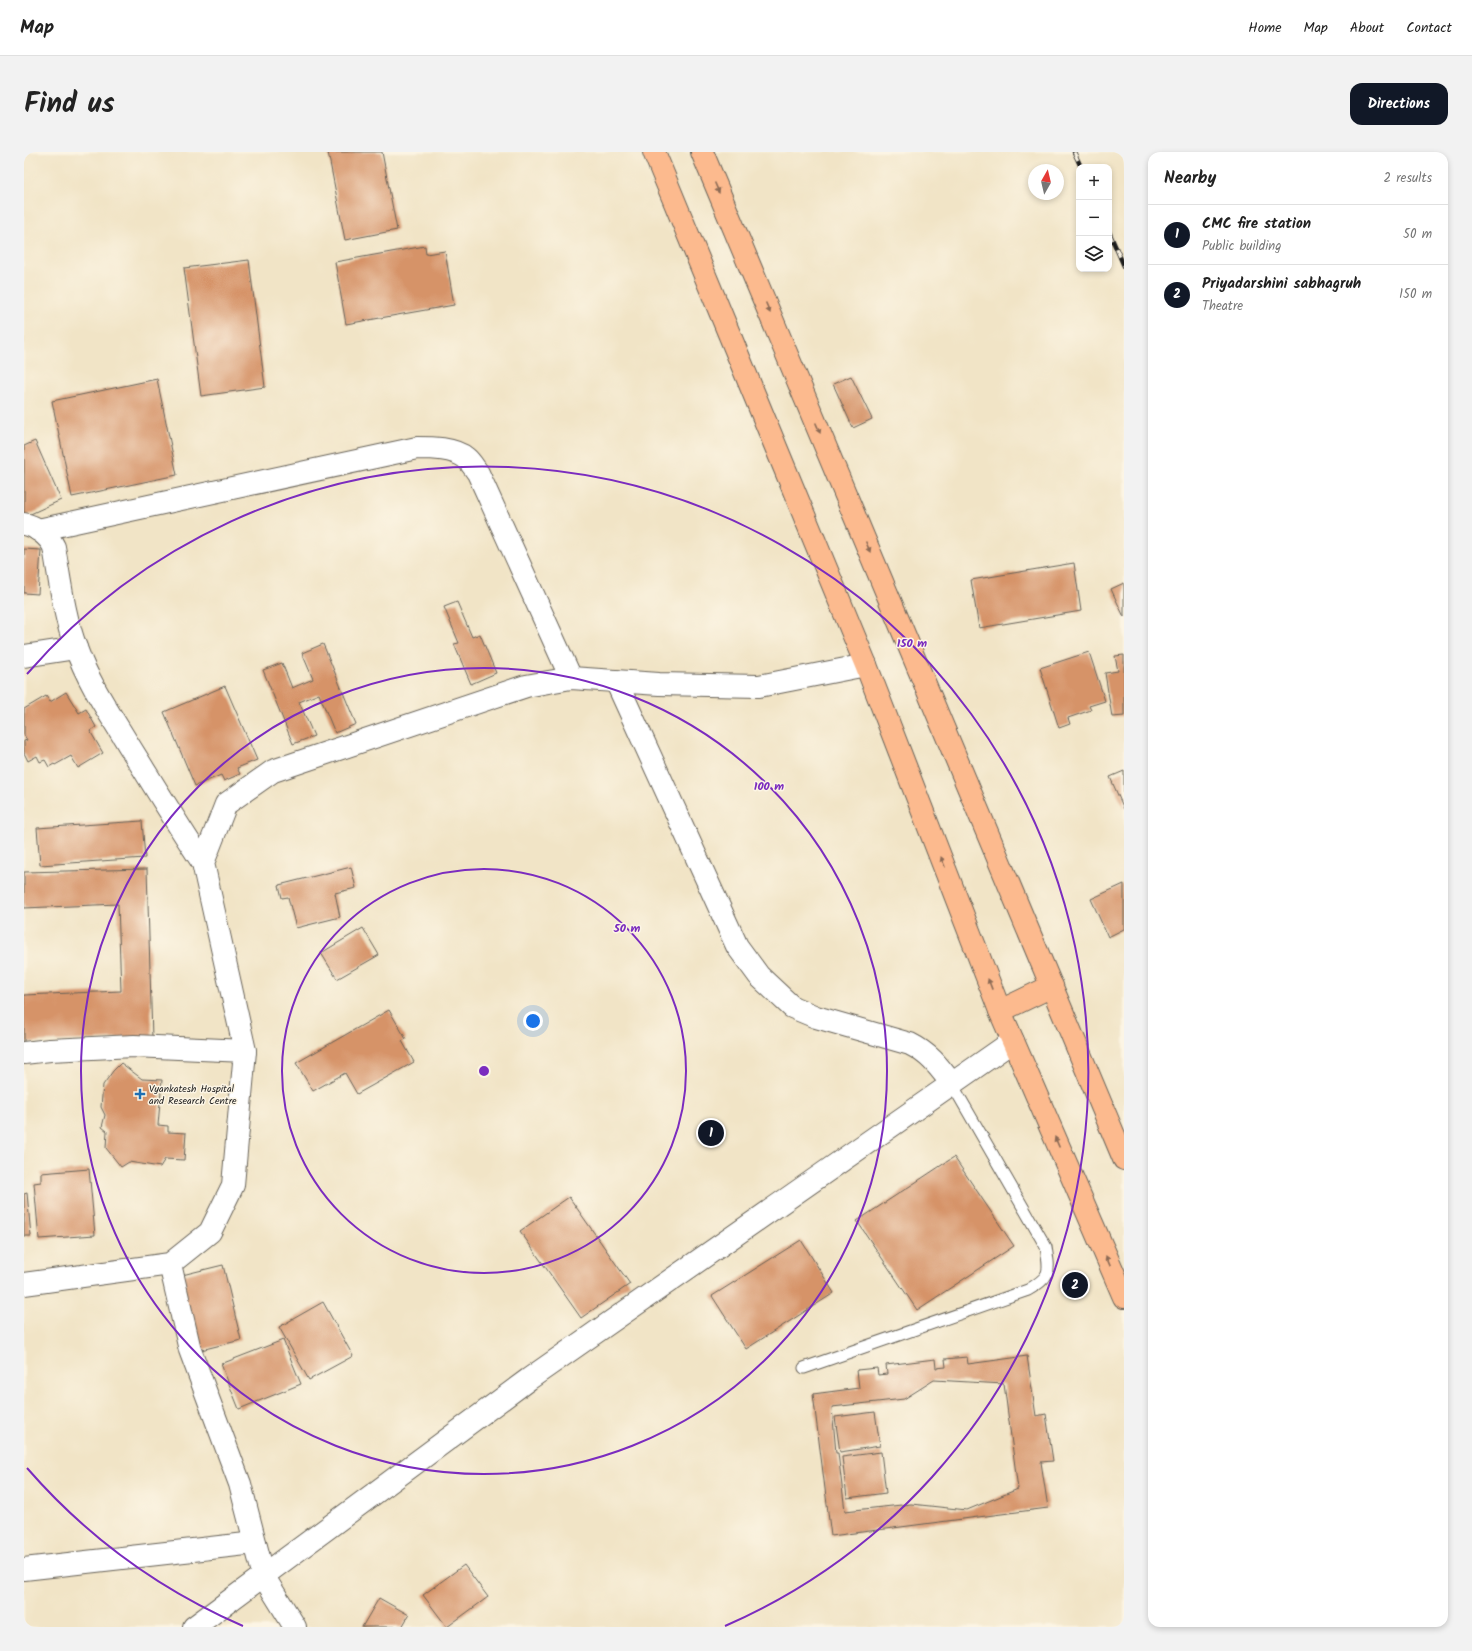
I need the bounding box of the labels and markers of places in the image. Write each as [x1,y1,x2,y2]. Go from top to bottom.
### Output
centre of rings [477,1064,491,1078]
place label: Vyankatesh Hospital and Research Centre [149,1081,237,1109]
marker: Vyankatesh Hospital and Research Centre [134,1088,146,1100]
pin: 1 [698,1118,724,1148]
pin: 2 [1062,1270,1088,1300]

